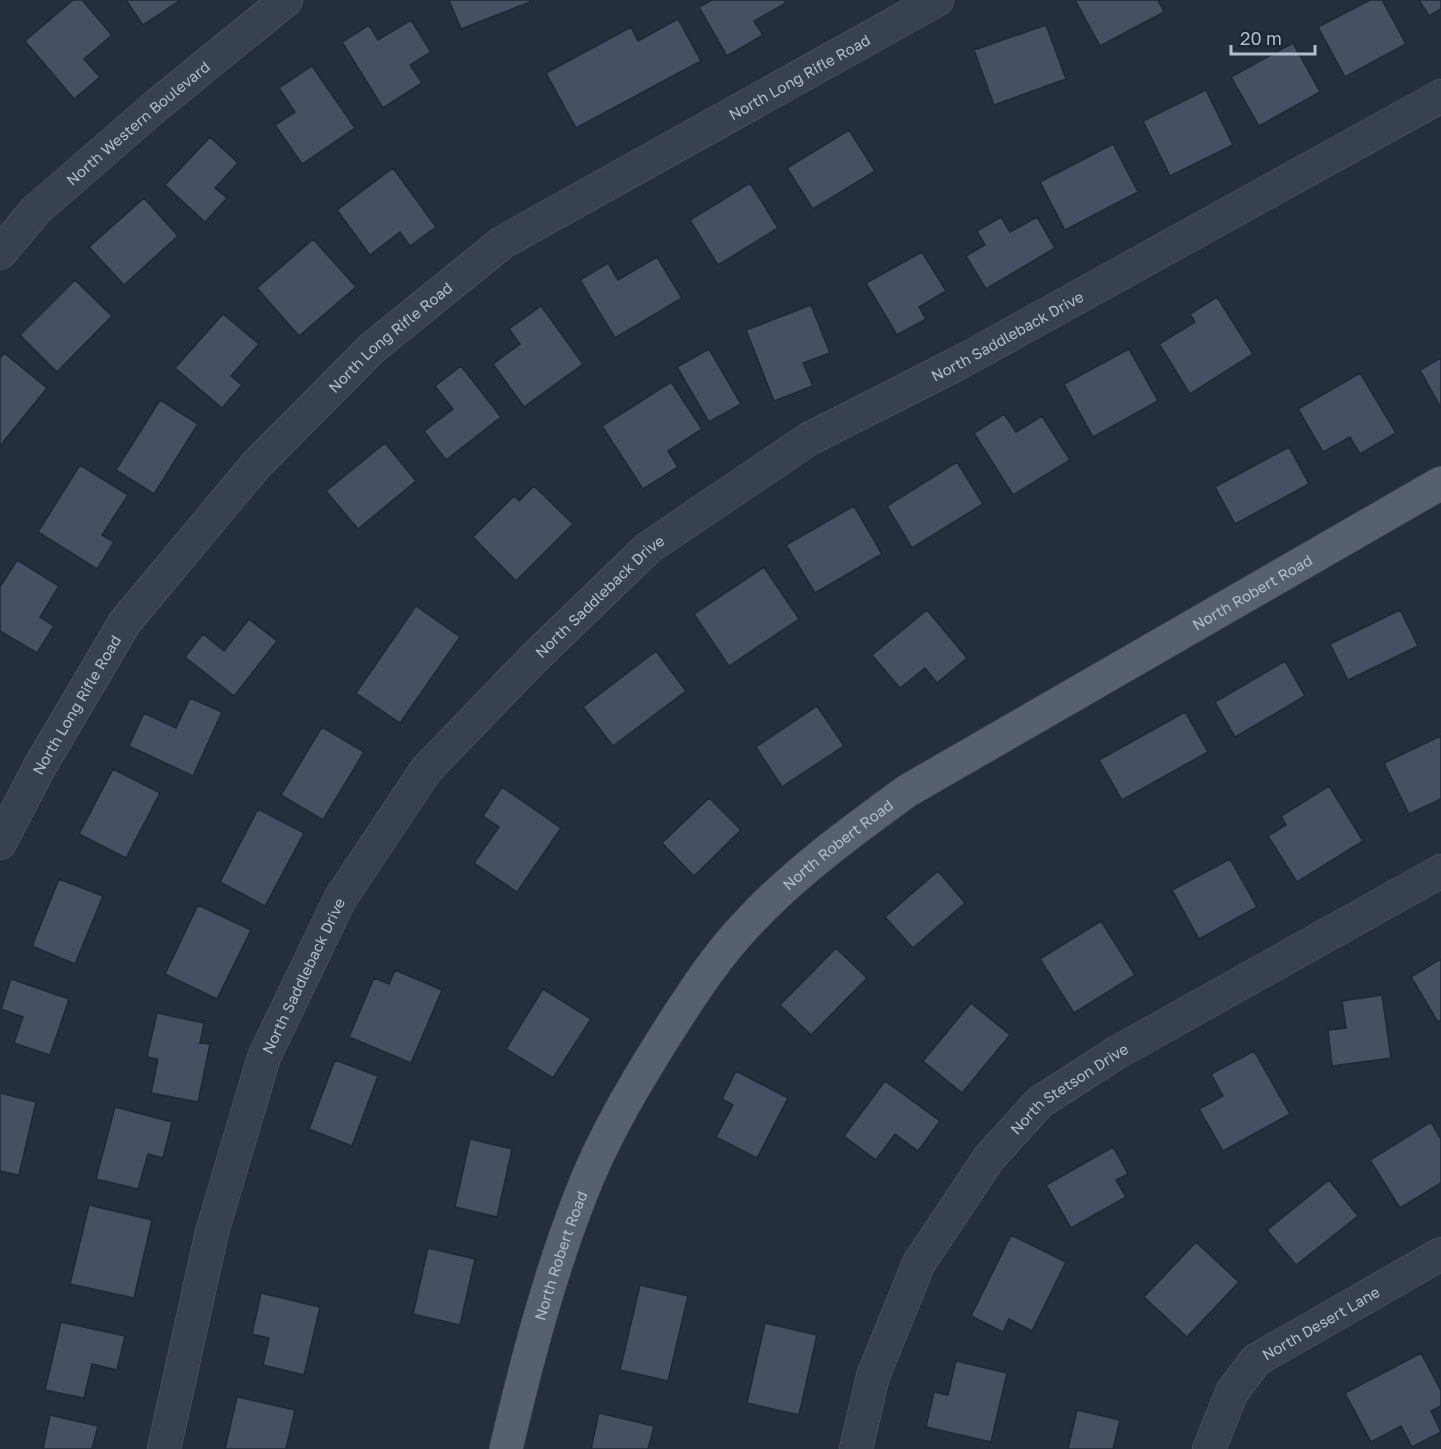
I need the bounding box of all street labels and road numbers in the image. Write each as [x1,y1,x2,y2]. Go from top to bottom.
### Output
street label: North Long Rifle Road [726,30,873,123]
street label: North Western Boulevard [62,57,213,189]
street label: North Long Rifle Road [324,278,456,396]
street label: North Saddleback Drive [928,287,1087,385]
street label: North Saddleback Drive [531,531,668,661]
street label: North Robert Road [1189,550,1315,634]
street label: North Long Rifle Road [28,632,124,777]
street label: North Robert Road [779,795,896,893]
street label: North Saddleback Drive [258,895,348,1057]
street label: North Stetson Drive [1006,1039,1131,1138]
street label: North Robert Road [530,1188,590,1322]
street label: North Desert Lane [1259,1282,1383,1364]

